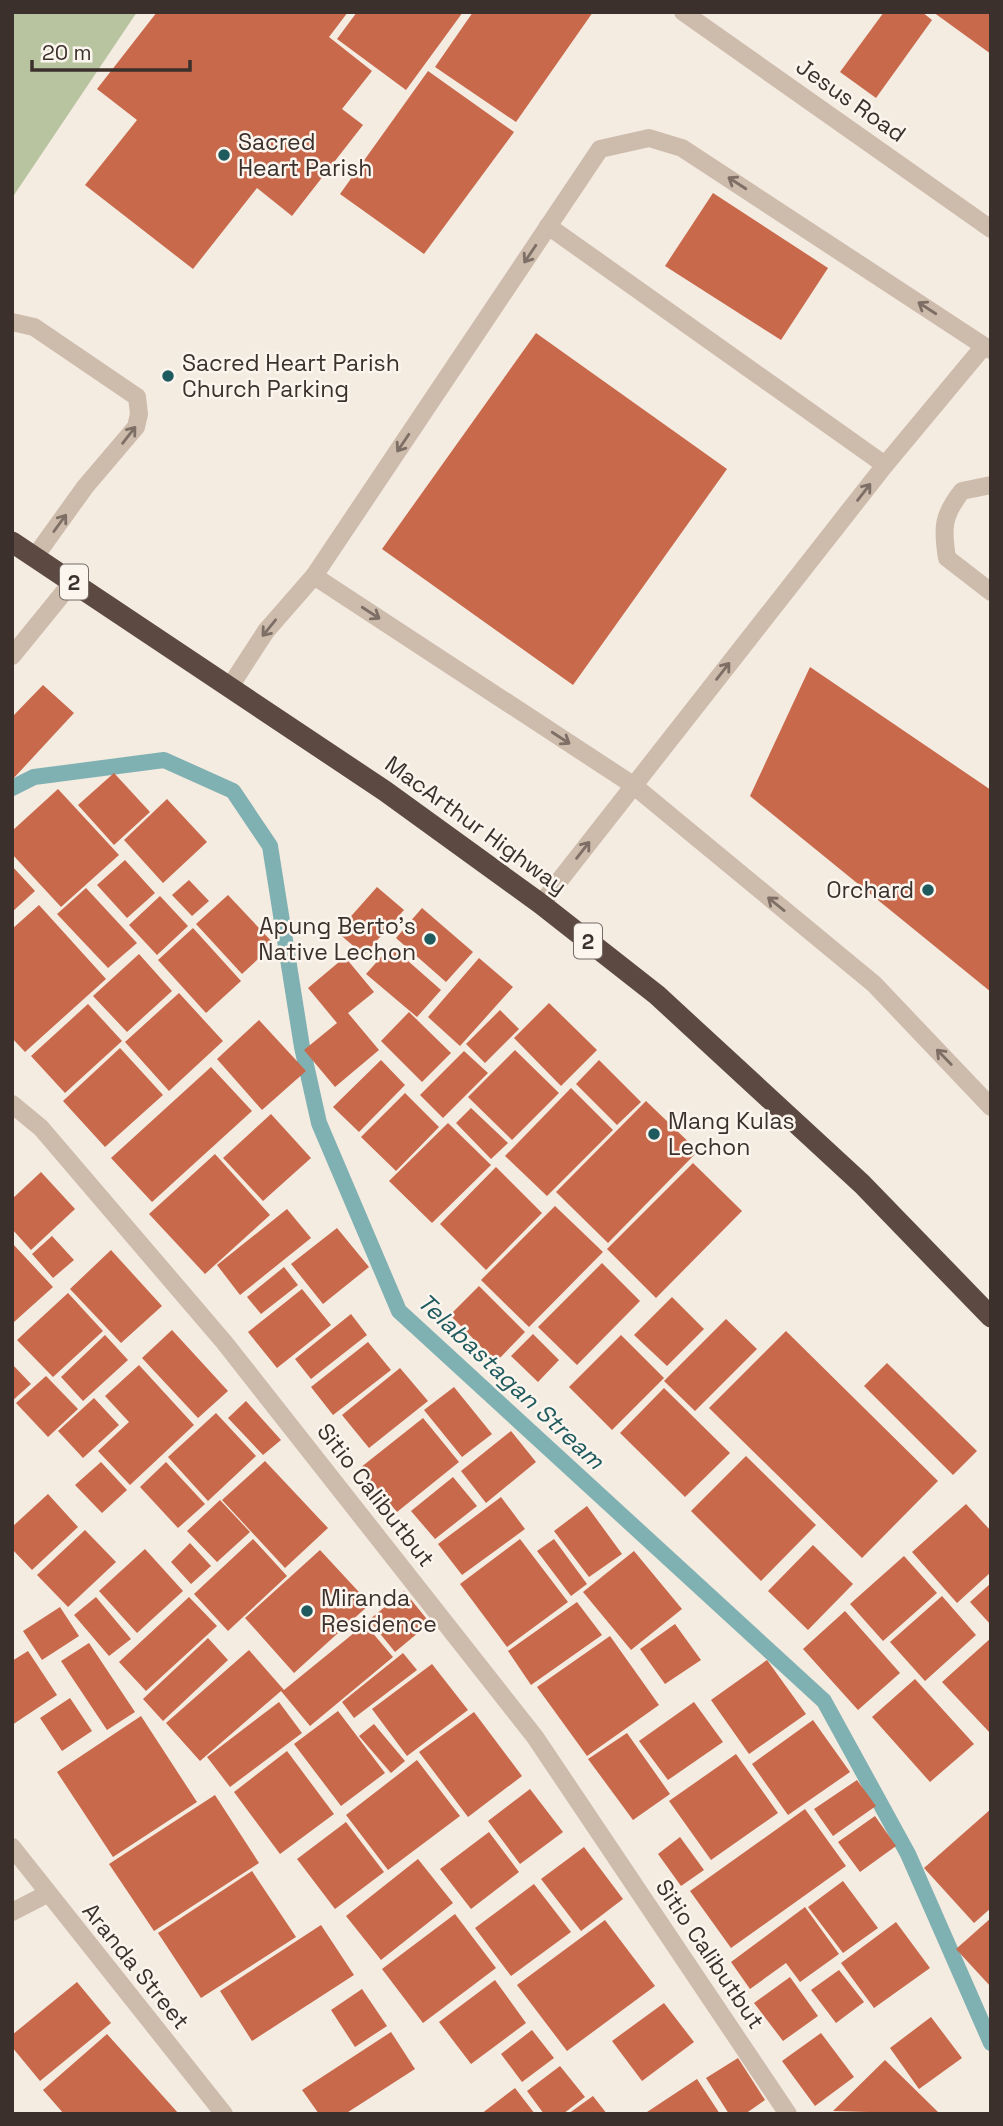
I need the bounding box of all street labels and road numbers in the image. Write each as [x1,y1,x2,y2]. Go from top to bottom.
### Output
street label: Jesus Road [790,51,912,149]
road number: 2 [60,564,88,600]
street label: MacArthur Highway [379,749,573,901]
road number: 2 [574,923,602,958]
street label: Sitio Calibutbut [311,1417,441,1573]
street label: Sitio Calibutbut [649,1873,771,2035]
street label: Aranda Street [76,1897,196,2035]

